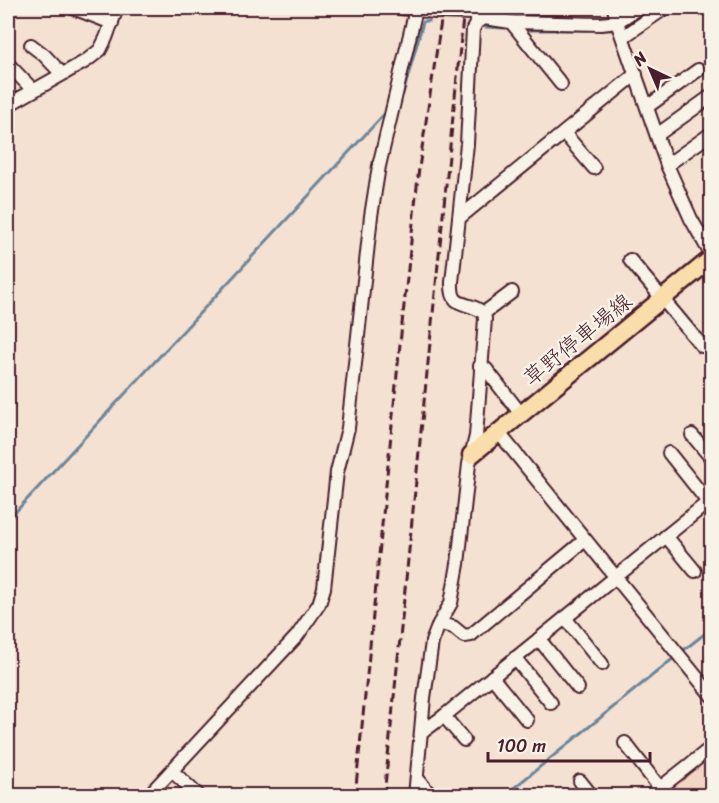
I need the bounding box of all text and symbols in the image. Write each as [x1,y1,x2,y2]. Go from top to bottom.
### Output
north arrow [620,39,680,99]
text: N [625,44,655,74]
street label: 草野停車場線 [514,283,641,396]
scale bar [488,725,650,763]
text: 100 m [497,730,546,762]

